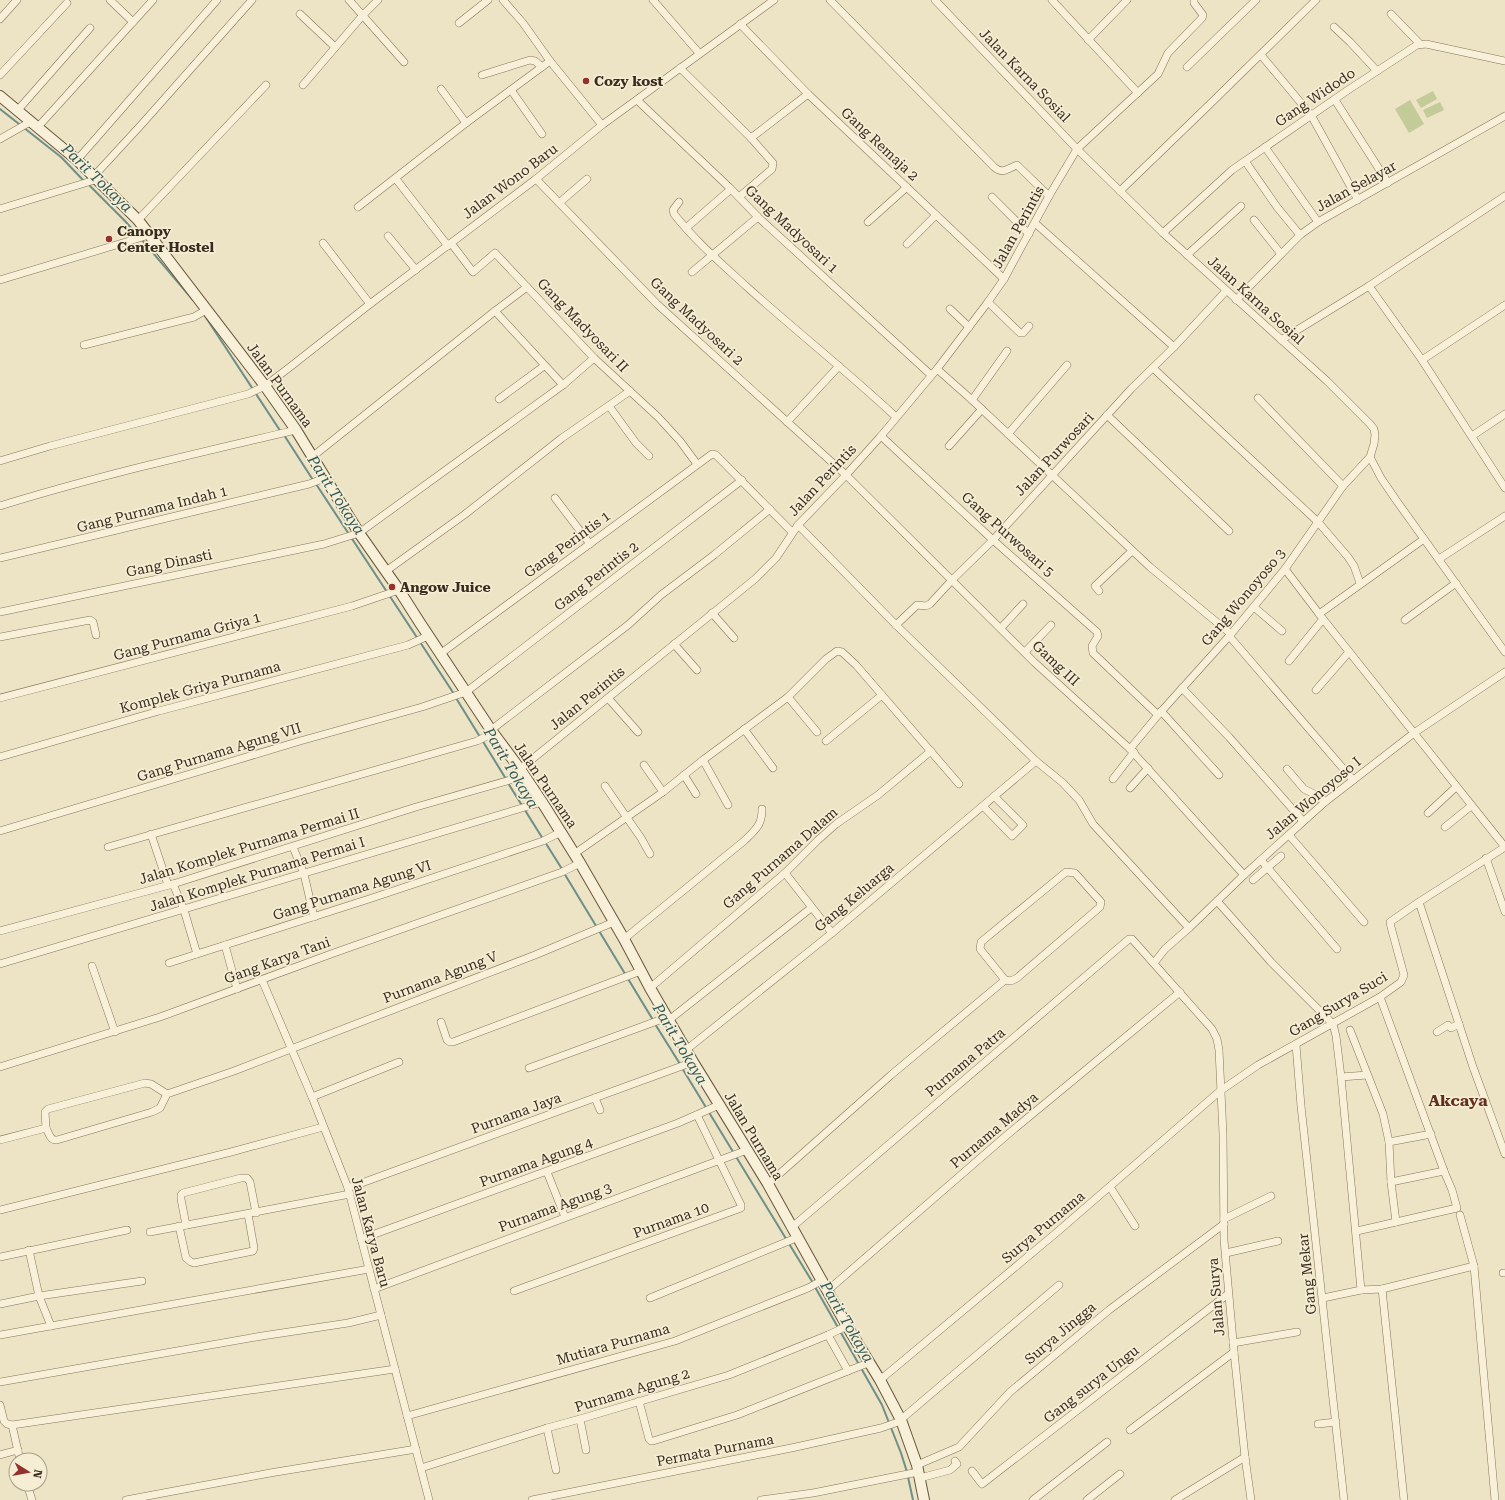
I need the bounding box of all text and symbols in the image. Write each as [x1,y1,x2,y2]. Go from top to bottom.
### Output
street label: Jalan Karna Sosial [976,25,1074,126]
street label: Gang Widodo [1272,64,1358,130]
place label: Cozy kost [594,73,664,89]
marker: Cozy kost [581,76,591,86]
street label: Gang Remaja 2 [838,104,922,184]
water label: Parit Tokaya [57,139,136,216]
street label: Jalan Wono Baru [460,140,561,222]
street label: Jalan Selayar [1313,157,1399,215]
street label: Gang Madyosari 1 [742,182,842,276]
street label: Jalan Perintis [989,183,1047,271]
place label: Canopy Center Hostel [117,223,214,255]
marker: Canopy Center Hostel [104,234,114,244]
street label: Jalan Karna Sosial [1205,253,1308,348]
street label: Gang Madyosari 2 [647,274,747,368]
street label: Gang Madyosari II [534,275,632,375]
street label: Jalan Purnama [244,340,316,431]
street label: Jalan Purwosari [1011,409,1097,499]
street label: Jalan Perintis [785,441,859,519]
water label: Parit Tokaya [303,451,368,538]
street label: Gang Purnama Indah 1 [75,482,229,535]
street label: Gang Purwosari 5 [958,488,1058,580]
street label: Gang Perintis 1 [521,507,613,581]
street label: Gang Perintis 2 [551,538,641,614]
street label: Gang Wonoyoso 3 [1198,545,1288,649]
street label: Gang Dinasti [125,546,214,580]
place label: Angow Juice [400,579,491,595]
marker: Angow Juice [387,582,397,592]
street label: Gang Purnama Griya 1 [112,609,262,663]
street label: Gamg III [1029,637,1083,689]
street label: Komplek Griya Purnama [118,658,282,716]
street label: Jalan Perintis [546,663,628,733]
street label: Gang Purnama Agung VII [135,719,303,785]
water label: Parit Tokaya [479,724,542,812]
street label: Jalan Purnama [511,739,581,831]
street label: Jalan Wonoyoso I [1262,753,1364,843]
street label: Jalan Komplek Purnama Permai II [137,804,361,888]
street label: Gang Purnama Dalam [719,804,841,912]
street label: Jalan Komplek Purnama Permai I [147,833,367,915]
street label: Gang Purnama Agung VI [271,857,433,923]
street label: Gang Keluarga [811,859,897,935]
street label: Gang Karya Tani [222,933,333,987]
street label: Purnama Agung V [381,948,500,1006]
street label: Gang Surya Suci [1286,968,1390,1040]
water label: Parit Tokaya [648,1000,711,1088]
street label: Purnama Patra [922,1024,1008,1100]
street label: Purnama Madya [947,1088,1041,1171]
street label: Purnama Jaya [469,1089,564,1137]
street label: Jalan Purnama [721,1089,787,1183]
district label: Akcaya [1428,1091,1488,1110]
street label: Purnama Agung 4 [477,1134,595,1190]
street label: Jalan Karya Baru [349,1175,394,1289]
street label: Purnama Agung 3 [496,1179,614,1235]
street label: Surya Purnama [998,1187,1088,1266]
street label: Purnama 10 [631,1199,711,1241]
street label: Gang Mekar [1295,1232,1319,1315]
street label: Jalan Surya [1205,1257,1227,1337]
water label: Parit Tokaya [816,1277,878,1366]
street label: Surya Jingga [1021,1299,1099,1367]
street label: Mutiara Purnama [555,1320,672,1368]
street label: Gang surya Ungu [1040,1342,1142,1426]
street label: Purnama Agung 2 [573,1365,691,1415]
street label: Permata Purnama [655,1431,775,1469]
north arrow [8,1452,48,1492]
text: N [30,1468,45,1480]

